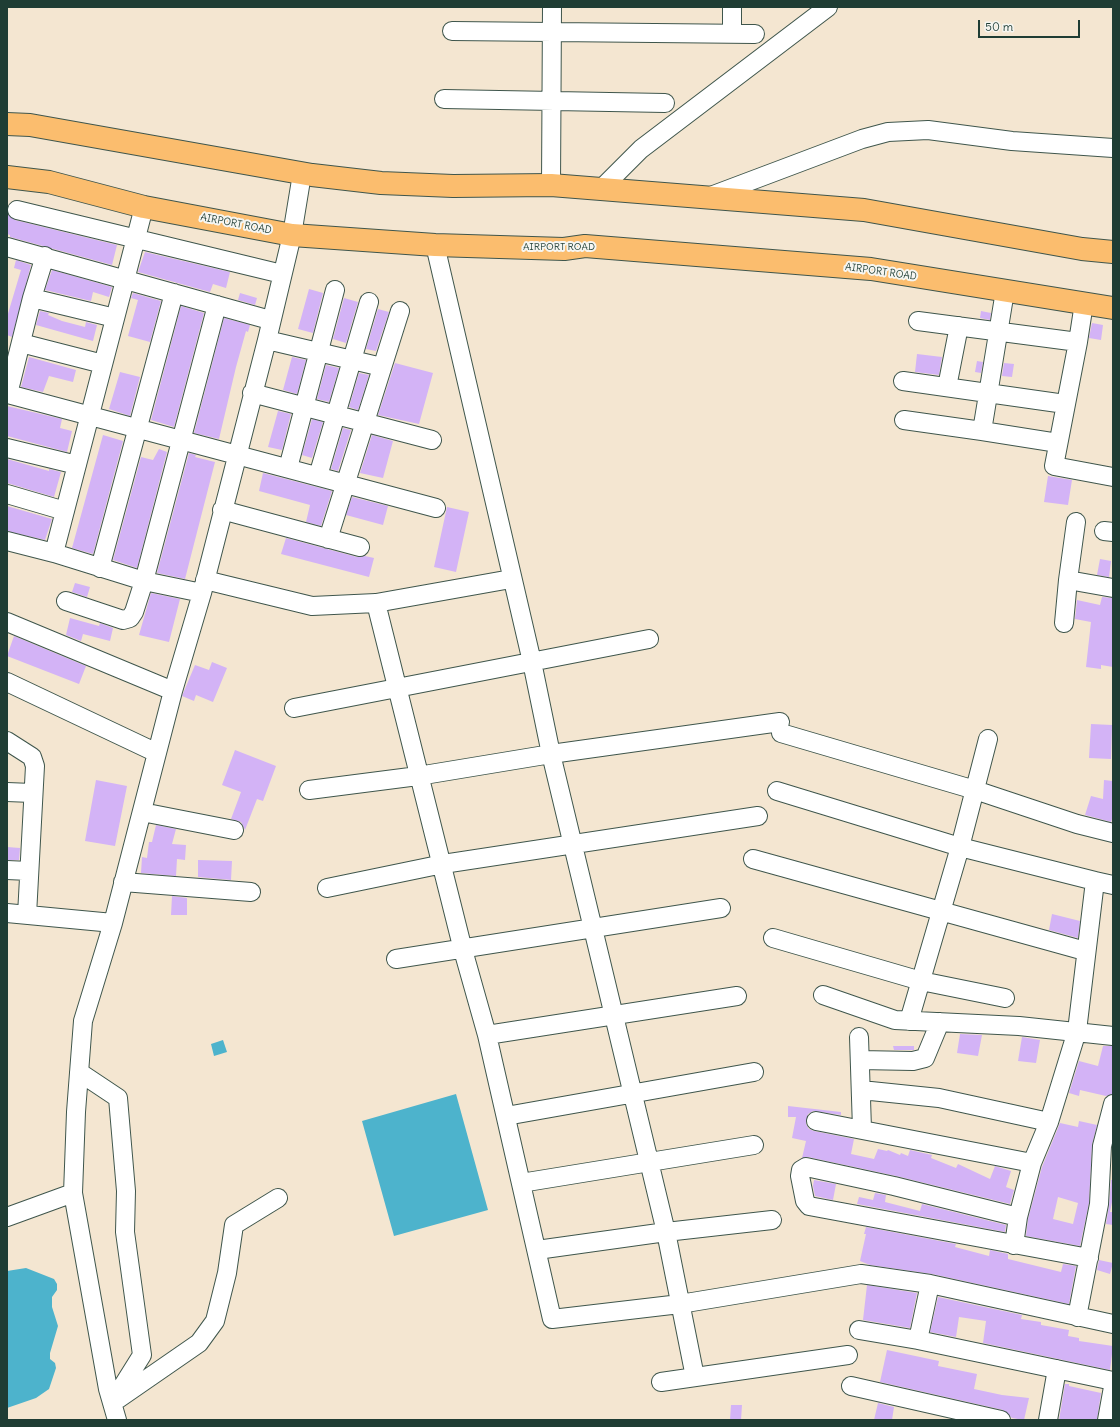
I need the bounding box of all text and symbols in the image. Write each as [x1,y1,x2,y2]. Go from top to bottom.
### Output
scale bar [980,12,1082,38]
text: 50 m [985,19,1013,34]
street label: AIRPORT ROAD [199,211,273,237]
street label: AIRPORT ROAD [523,241,595,253]
street label: AIRPORT ROAD [844,261,918,283]

